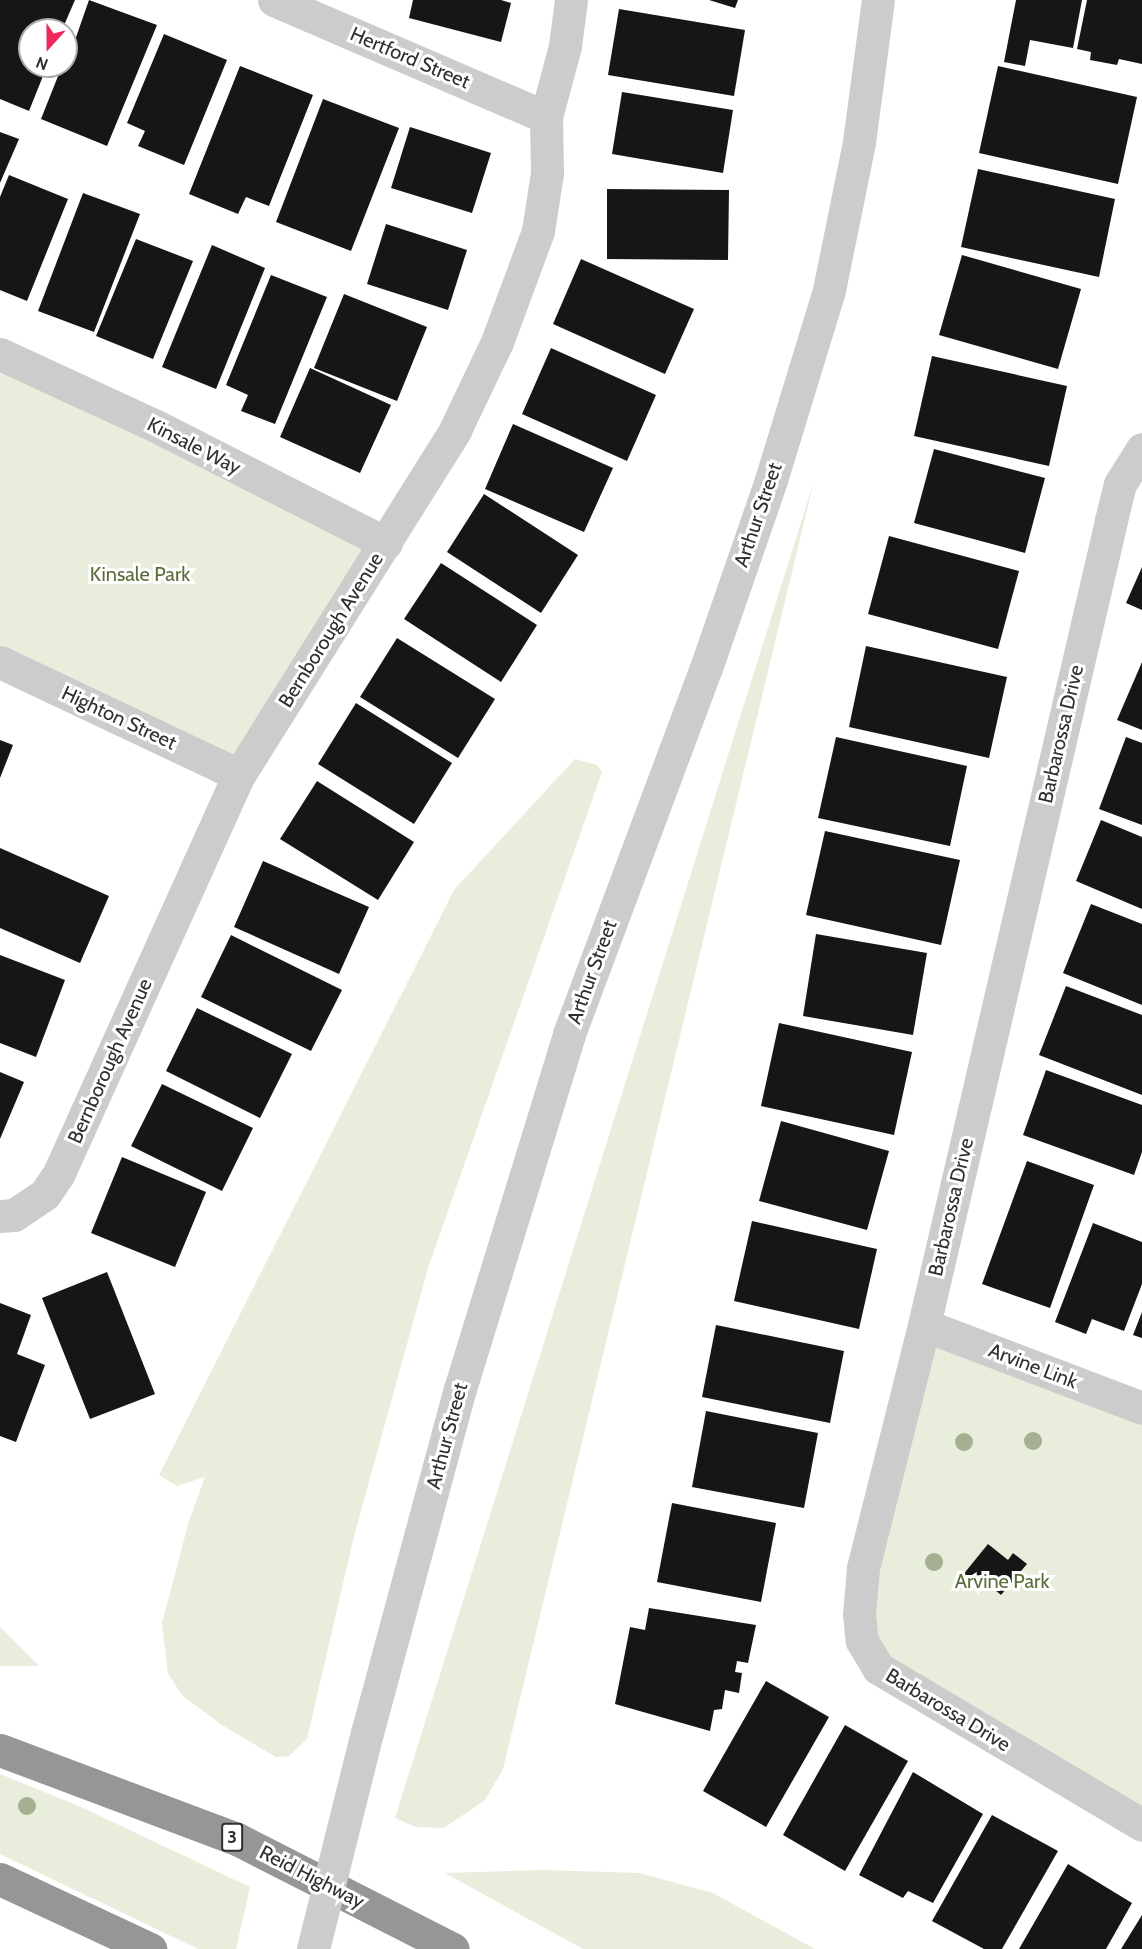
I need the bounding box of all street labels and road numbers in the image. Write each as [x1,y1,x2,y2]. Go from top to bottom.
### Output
street label: Hertford Street [347,22,473,94]
street label: Kinsale Way [143,412,245,480]
street label: Arthur Street [729,460,787,570]
street label: Bernborough Avenue [274,548,388,712]
street label: Barbarossa Drive [1033,663,1089,805]
street label: Highton Street [58,681,180,755]
street label: Arthur Street [562,917,622,1027]
street label: Bernborough Avenue [63,975,157,1147]
street label: Barbarossa Drive [923,1136,979,1278]
street label: Arvine Link [985,1338,1081,1394]
street label: Arthur Street [421,1380,473,1492]
street label: Barbarossa Drive [881,1663,1015,1757]
road number: 3 [220,1822,244,1852]
street label: Reid Highway [256,1840,368,1914]

